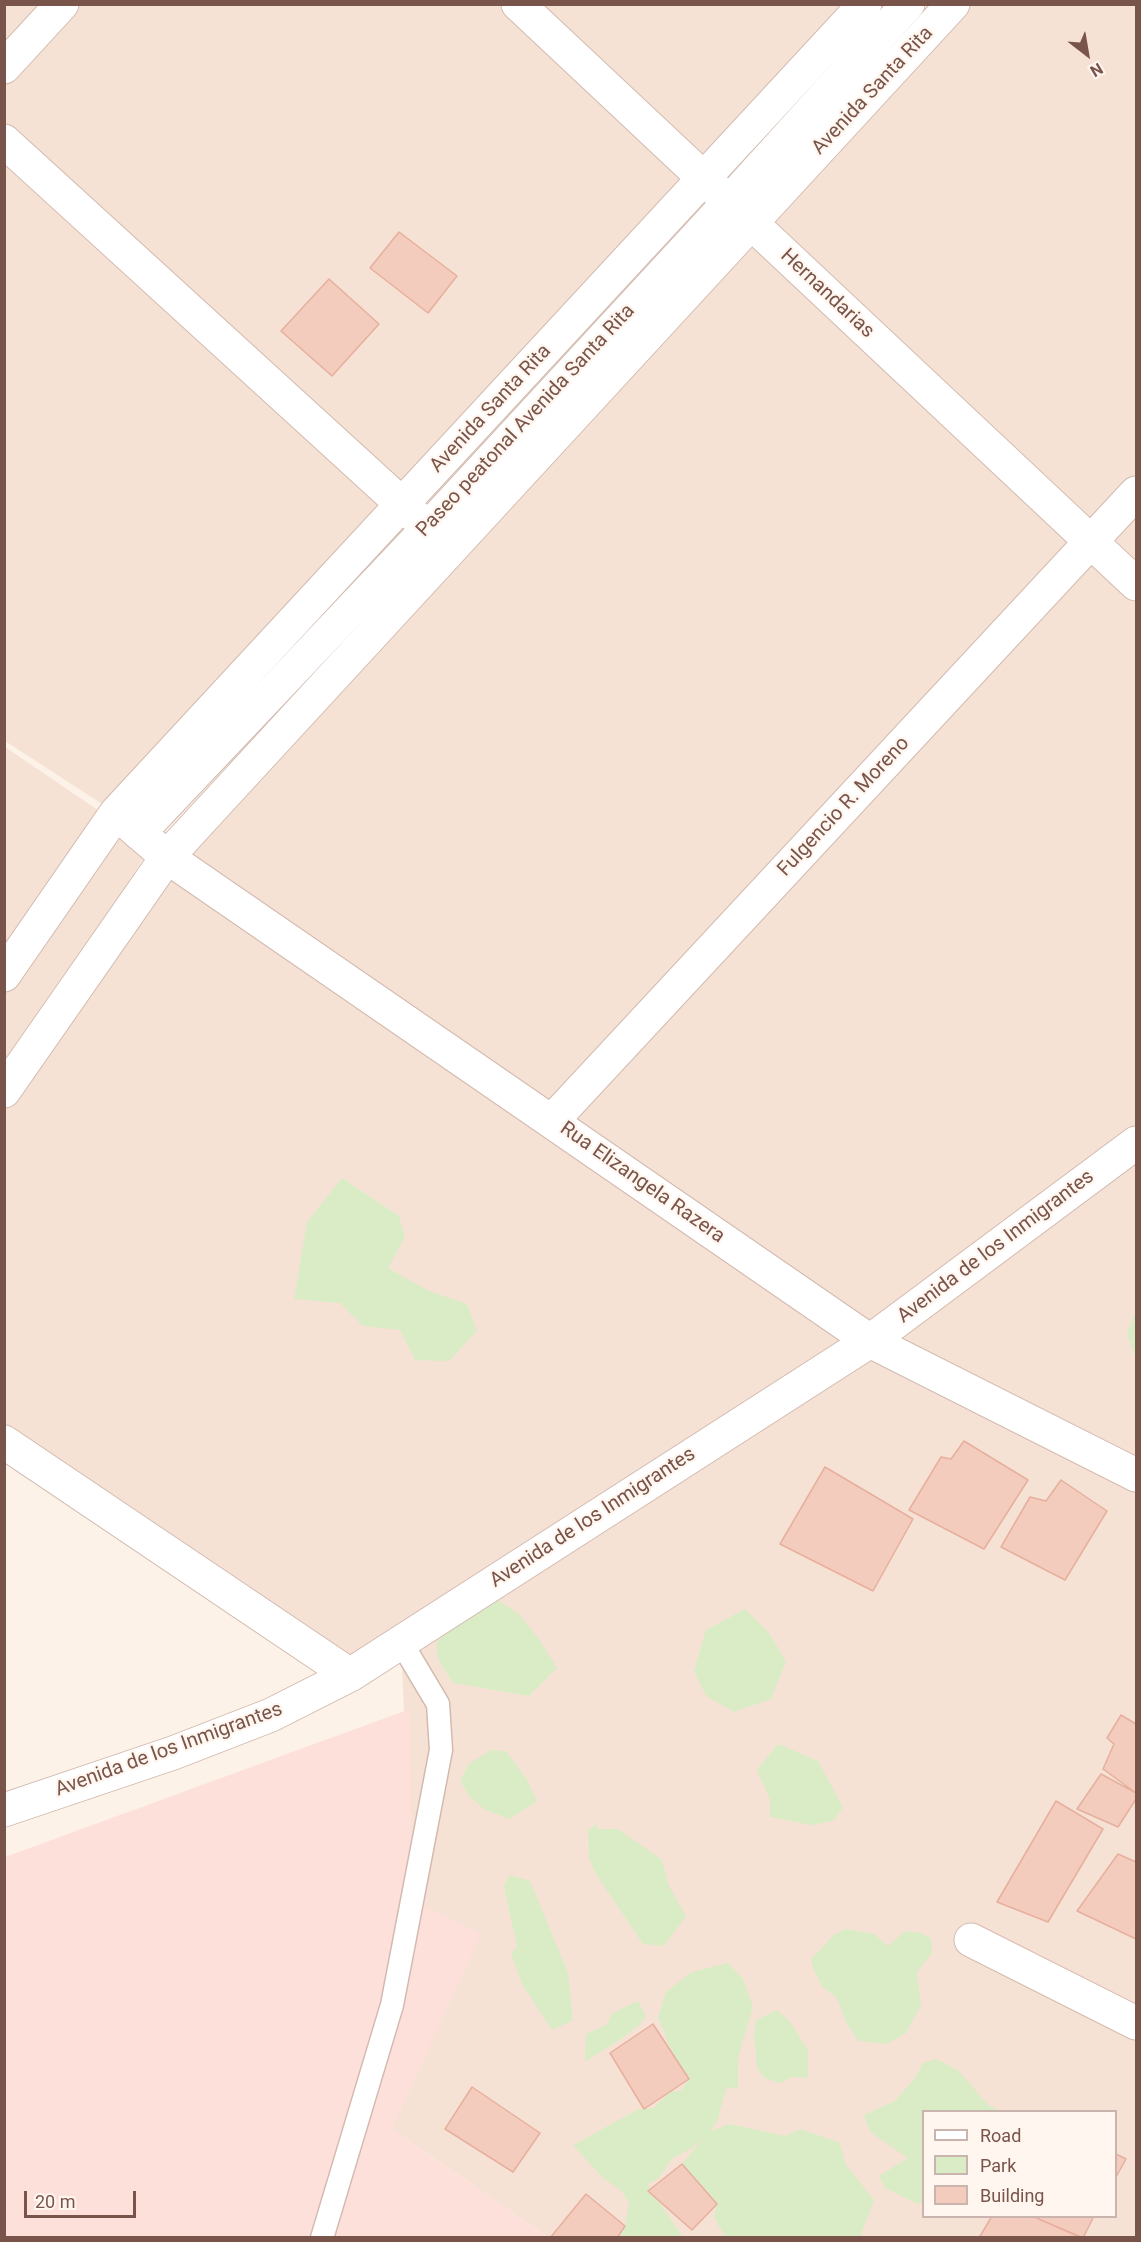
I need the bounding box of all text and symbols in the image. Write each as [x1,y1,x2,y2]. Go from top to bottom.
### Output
street label: Avenida Santa Rita [807,22,939,160]
north arrow [1057,24,1117,84]
text: N [1087,59,1106,81]
street label: Hernandarias [775,244,879,344]
street label: Paseo peatonal Avenida Santa Rita [412,300,640,542]
street label: Avenida Santa Rita [425,340,557,478]
street label: Fulgencio R. Moreno [773,732,915,882]
street label: Rua Elizangela Razera [555,1117,729,1249]
street label: Avenida de los Inmigrantes [893,1165,1099,1329]
street label: Avenida de los Inmigrantes [486,1443,700,1593]
street label: Avenida de los Inmigrantes [52,1698,286,1802]
legend [922,2110,1117,2218]
text: Road [980,2125,1021,2146]
text: Park [980,2155,1016,2176]
scale bar [27,2179,140,2217]
text: Building [980,2185,1044,2206]
text: 20 m [35,2191,75,2212]

